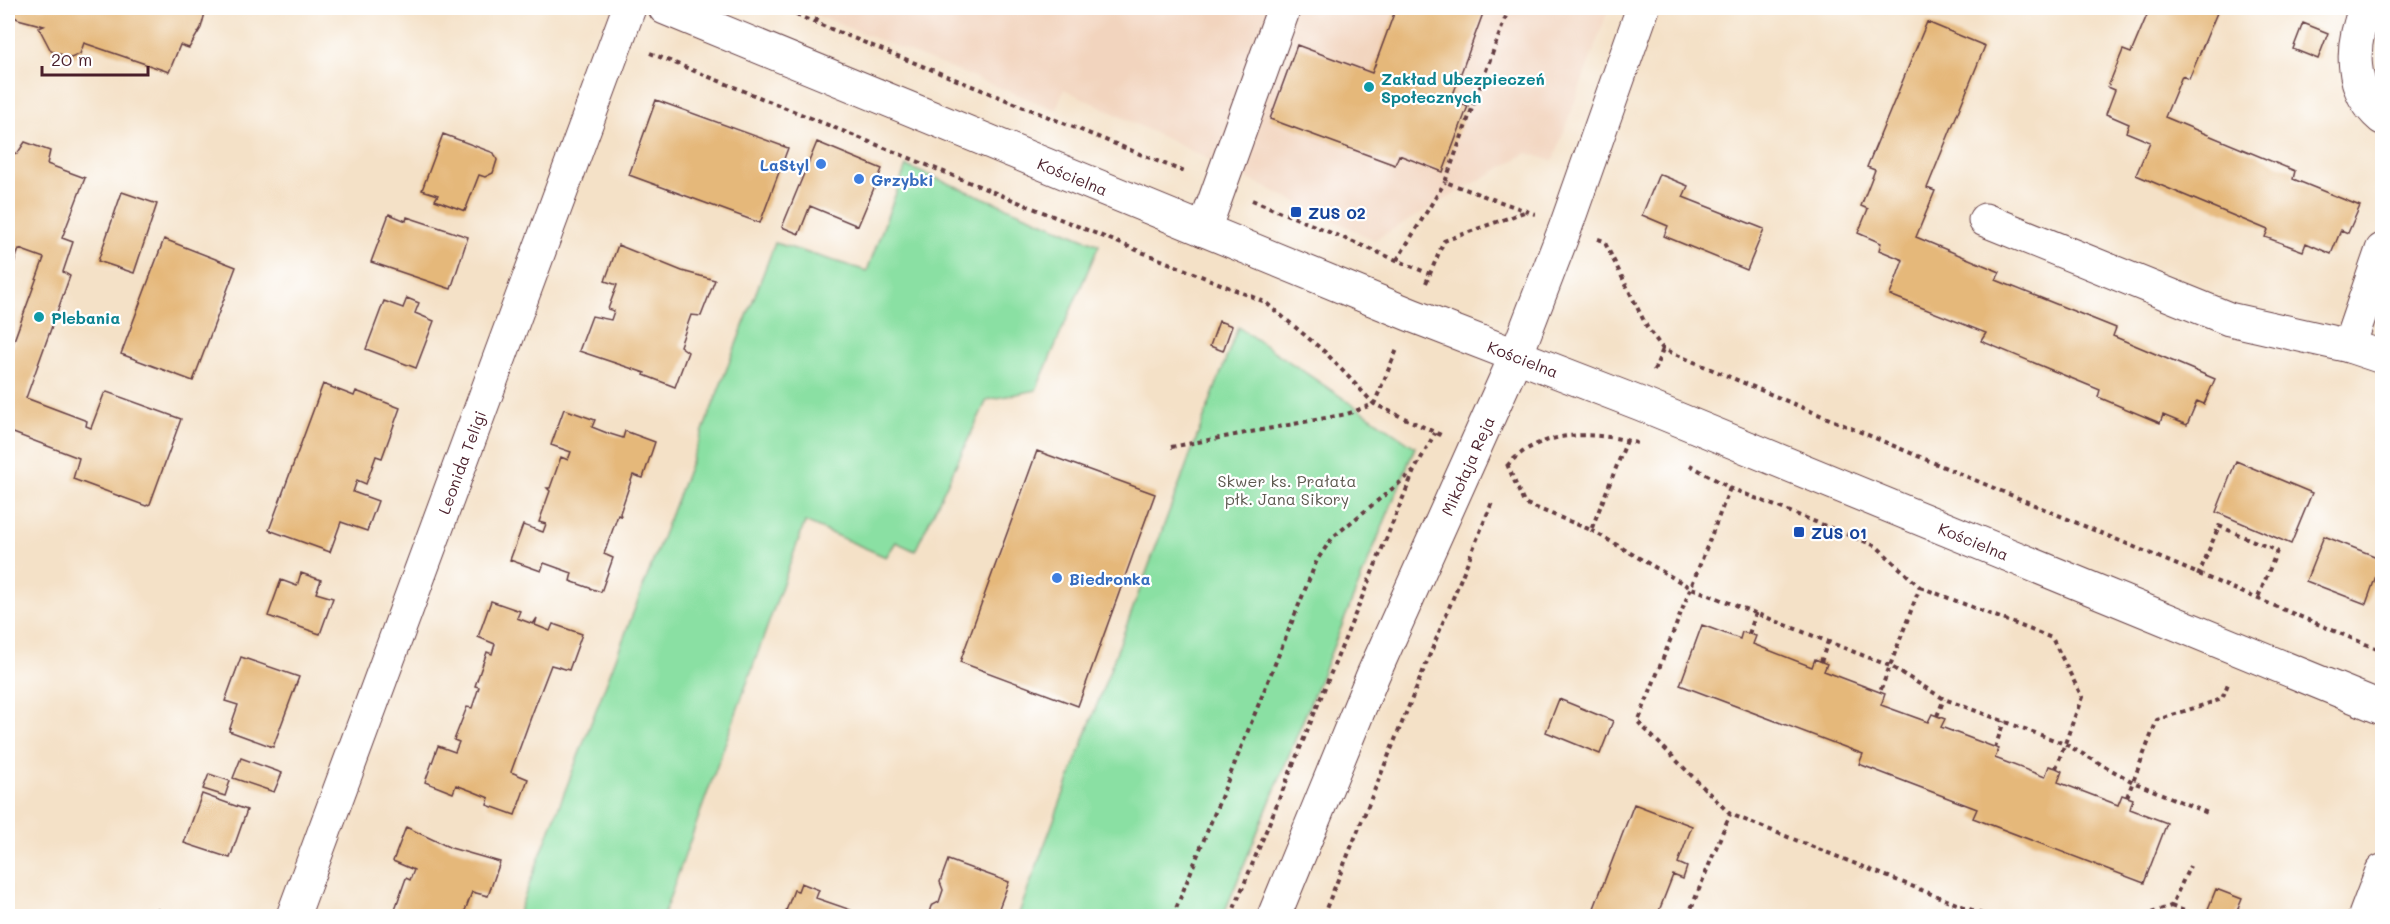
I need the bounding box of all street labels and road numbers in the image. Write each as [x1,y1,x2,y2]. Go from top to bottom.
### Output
street label: Kościelna [1035,152,1111,200]
street label: Kościelna [1485,335,1562,382]
street label: Leonida Teligi [432,407,490,517]
street label: Mikołaja Reja [1435,413,1498,519]
street label: Kościelna [1935,517,2012,564]

